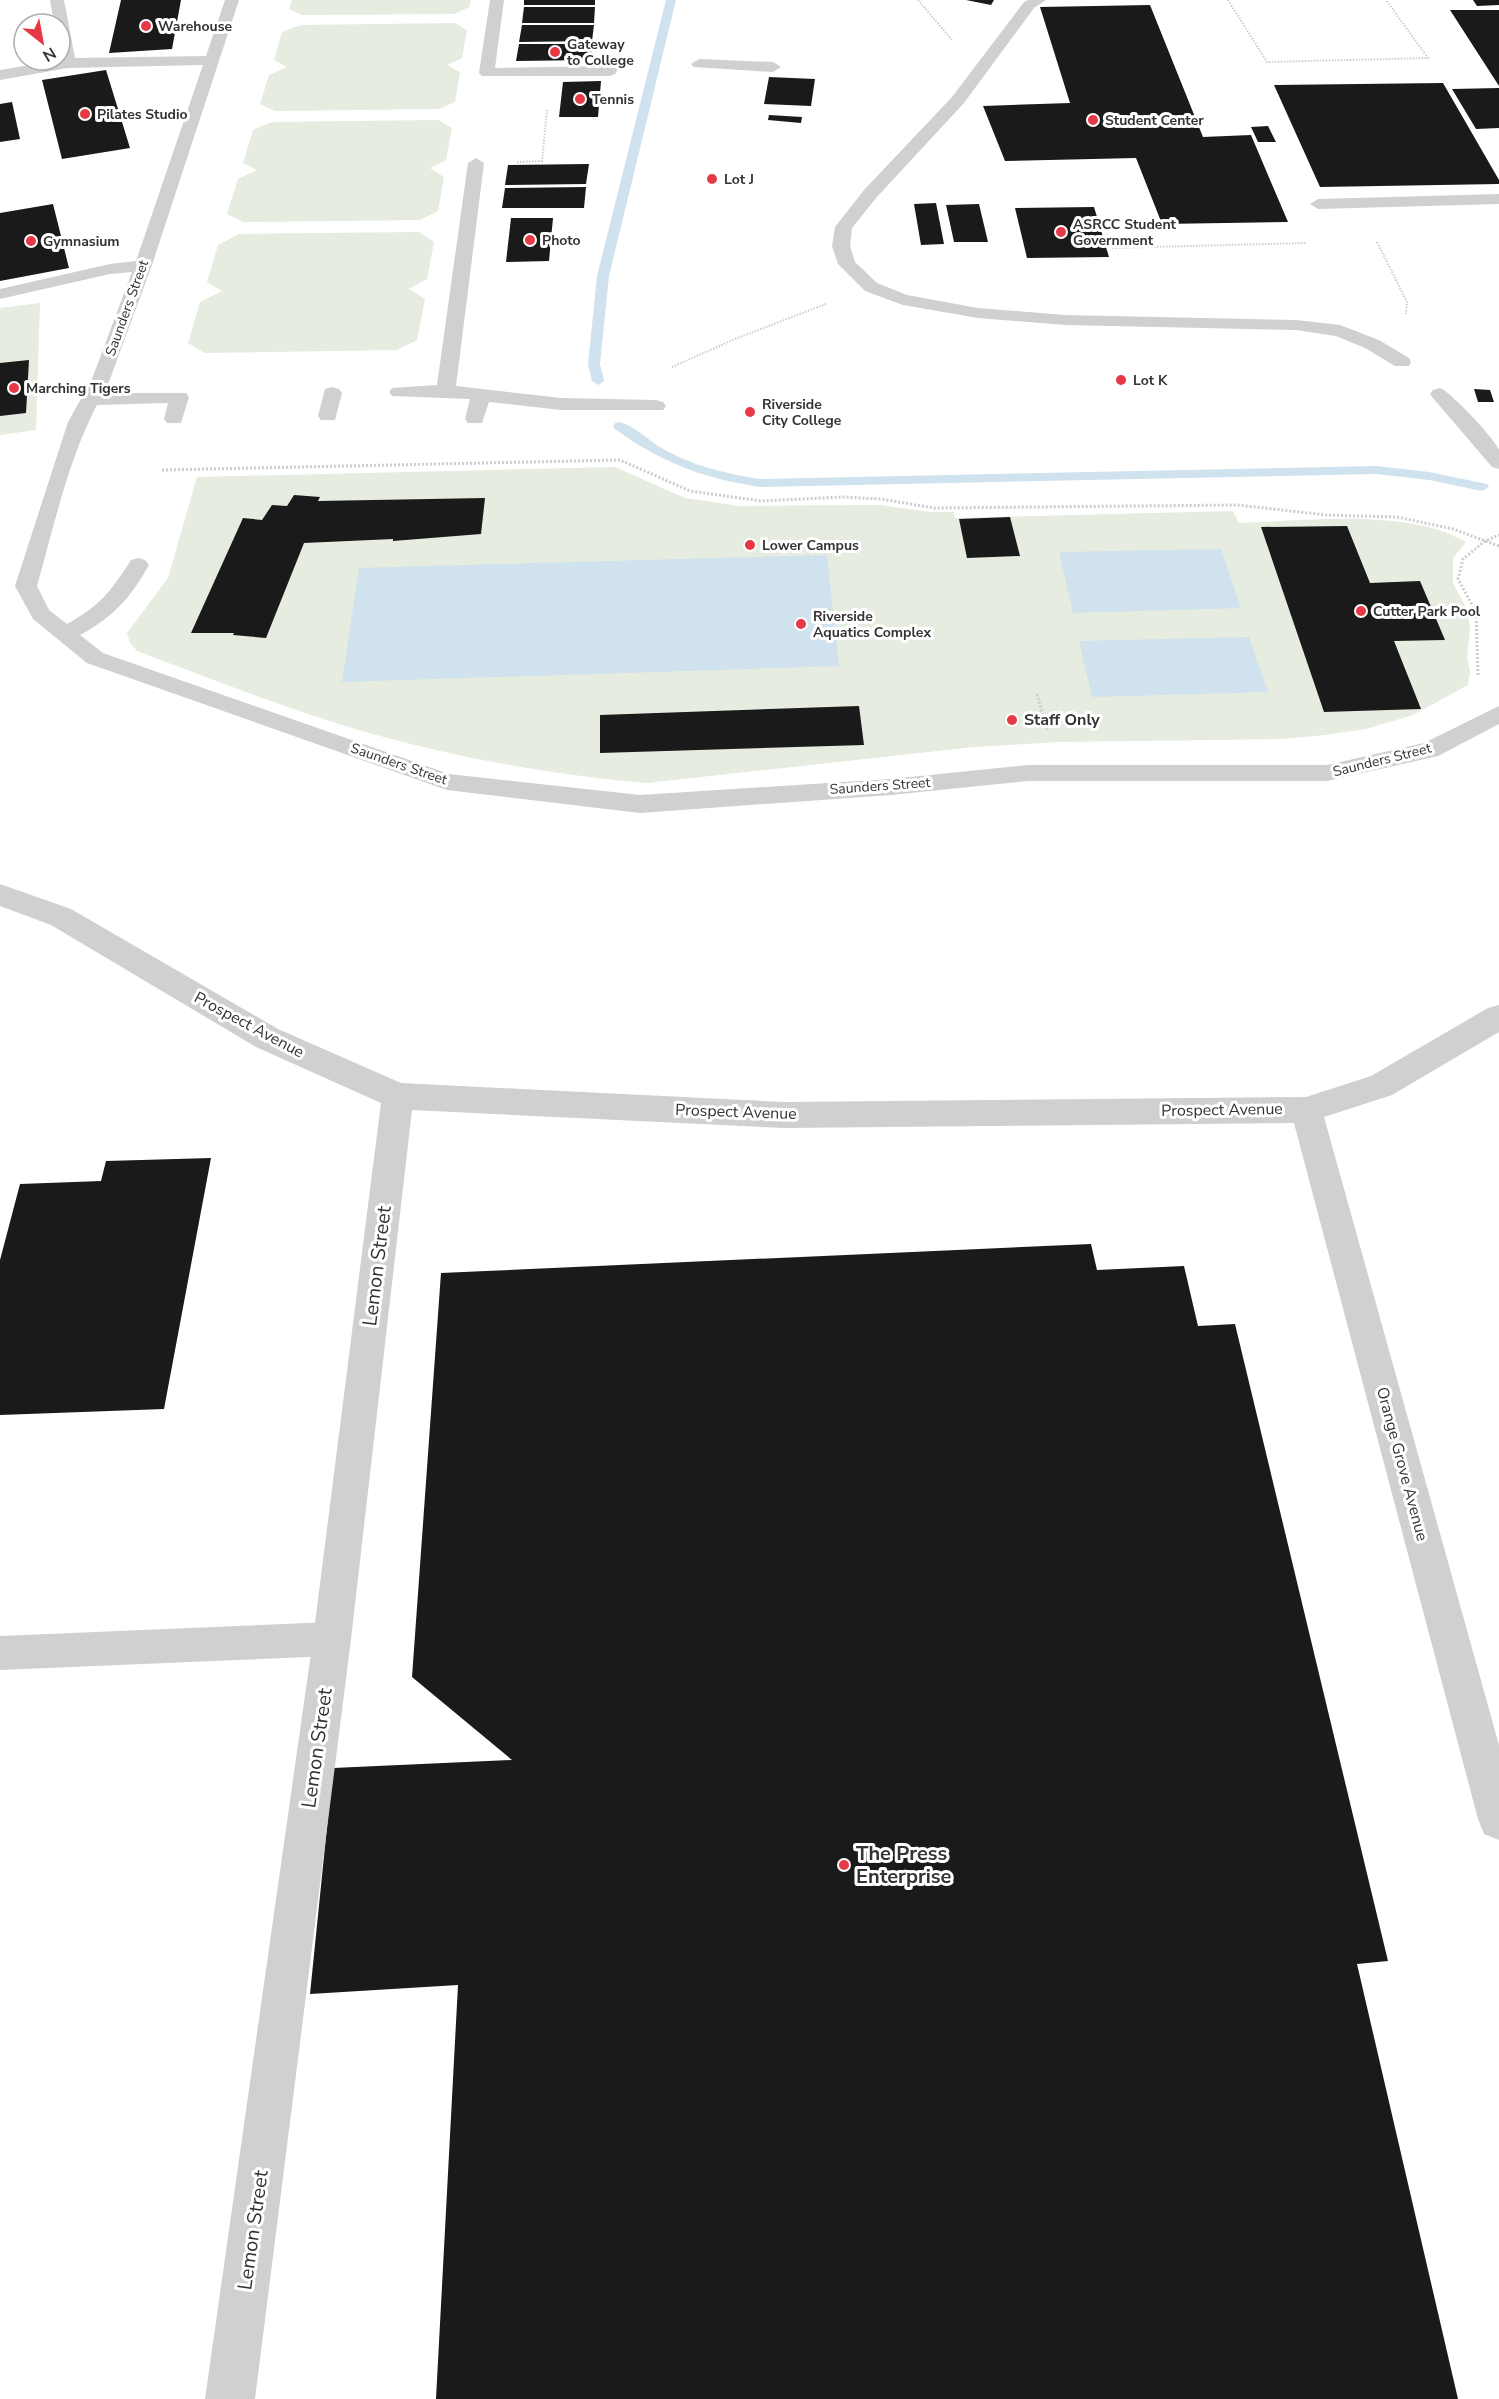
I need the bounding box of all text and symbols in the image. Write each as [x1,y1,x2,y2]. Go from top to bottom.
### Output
north arrow [12,12,72,72]
place label: Warehouse [158,17,233,36]
marker: Warehouse [139,19,153,33]
place label: Gateway to College [567,35,634,70]
text: N [38,41,60,67]
marker: Gateway to College [548,45,562,59]
place label: Tennis [592,90,634,109]
marker: Tennis [573,92,587,106]
place label: Pilates Studio [97,105,188,124]
marker: Pilates Studio [78,107,92,121]
place label: Student Center [1105,111,1204,130]
marker: Student Center [1086,113,1100,127]
place label: Lot J [724,170,754,189]
marker: Lot J [705,172,719,186]
place label: ASRCC Student Government [1073,215,1177,250]
marker: ASRCC Student Government [1054,225,1068,239]
place label: Photo [542,231,581,250]
place label: Gymnasium [43,232,120,251]
marker: Photo [523,233,537,247]
marker: Gymnasium [24,234,38,248]
street label: Saunders Street [101,257,153,359]
place label: Lot K [1133,371,1168,390]
marker: Lot K [1114,373,1128,387]
place label: Marching Tigers [26,379,131,398]
marker: Marching Tigers [7,381,21,395]
place label: Riverside City College [762,395,842,430]
marker: Riverside City College [743,405,757,419]
place label: Lower Campus [762,536,859,555]
marker: Lower Campus [743,538,757,552]
place label: Cutter Park Pool [1373,602,1481,621]
marker: Cutter Park Pool [1354,604,1368,618]
place label: Riverside Aquatics Complex [813,607,931,642]
marker: Riverside Aquatics Complex [794,617,808,631]
place label: Staff Only [1024,709,1100,731]
marker: Staff Only [1005,713,1019,727]
street label: Saunders Street [348,739,450,789]
street label: Saunders Street [1331,739,1433,781]
street label: Saunders Street [829,773,931,799]
street label: Prospect Avenue [190,987,308,1063]
street label: Prospect Avenue [1161,1098,1283,1122]
street label: Prospect Avenue [675,1099,797,1125]
street label: Lemon Street [356,1203,398,1328]
street label: Orange Grove Avenue [1371,1384,1433,1544]
street label: Lemon Street [295,1685,339,1810]
place label: The Press Enterprise [856,1840,952,1890]
marker: The Press Enterprise [837,1858,851,1872]
street label: Lemon Street [231,2167,275,2292]

